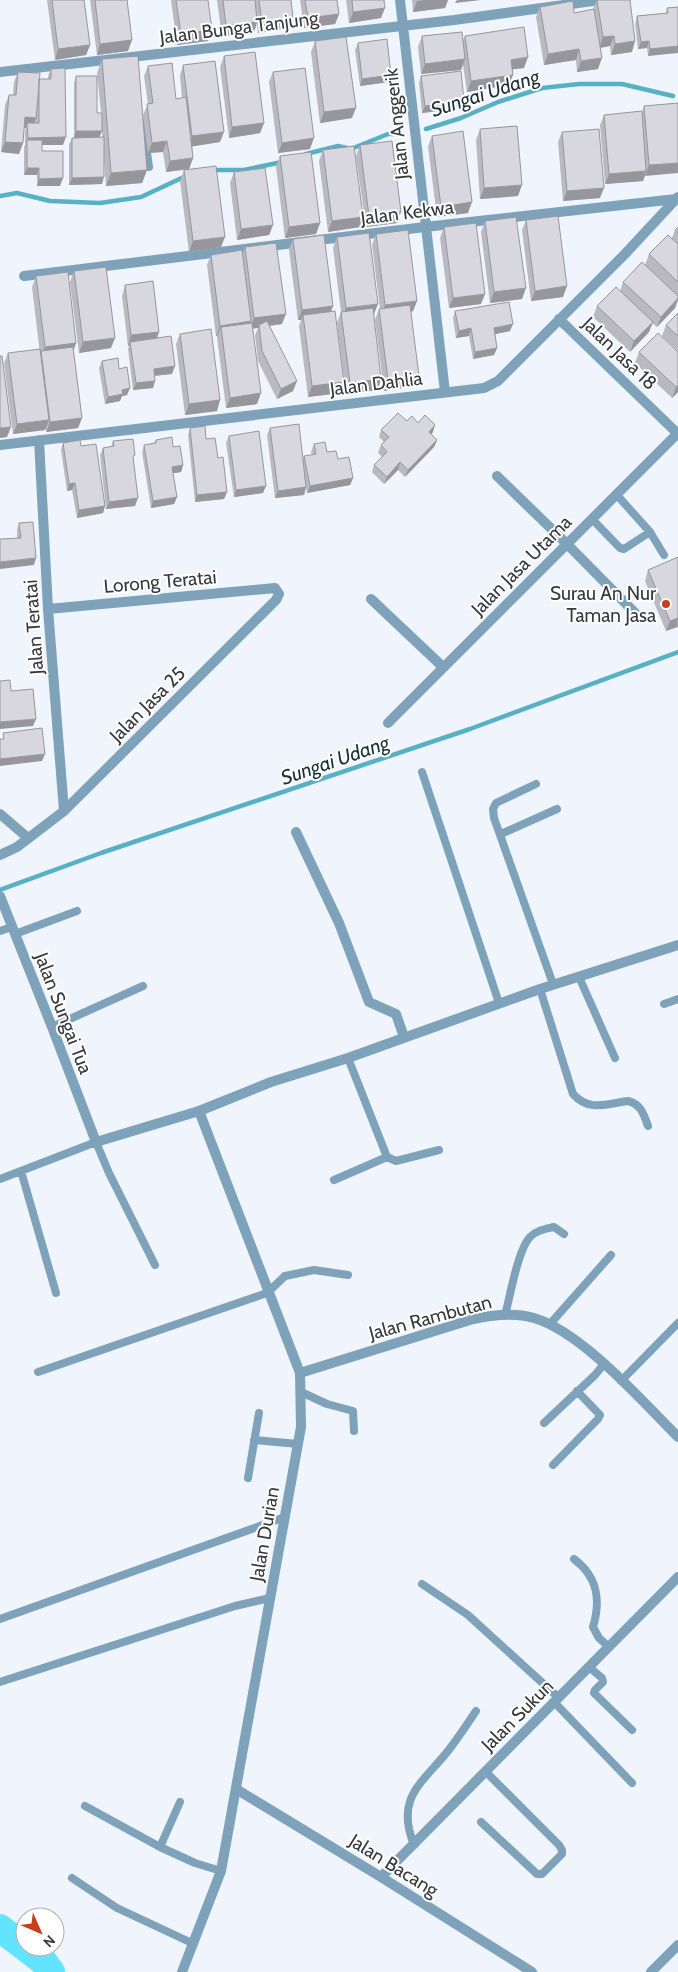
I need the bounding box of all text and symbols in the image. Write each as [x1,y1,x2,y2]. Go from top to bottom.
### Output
street label: Jalan Bunga Tanjung [157,6,320,49]
water label: Sungai Udang [428,64,543,122]
street label: Jalan Anggerik [379,67,414,182]
street label: Jalan Kekwa [358,195,455,230]
street label: Jalan Jasa 18 [577,311,662,395]
street label: Jalan Dahlia [328,366,424,401]
street label: Jalan Jasa Utama [466,510,576,621]
street label: Lorong Teratai [103,565,217,598]
street label: Jalan Teratai [19,579,48,676]
place label: Surau An Nur Taman Jasa [550,582,656,627]
marker: Surau An Nur Taman Jasa [660,598,672,610]
street label: Jalan Jasa 25 [104,662,190,748]
water label: Sungai Udang [278,730,393,790]
street label: Jalan Sungai Tua [29,948,97,1077]
street label: Jalan Rambutan [365,1290,494,1345]
street label: Jalan Durian [245,1485,284,1584]
street label: Jalan Sukun [476,1675,558,1757]
street label: Jalan Bacang [344,1828,443,1902]
north arrow [15,1907,65,1957]
text: N [39,1931,59,1951]

